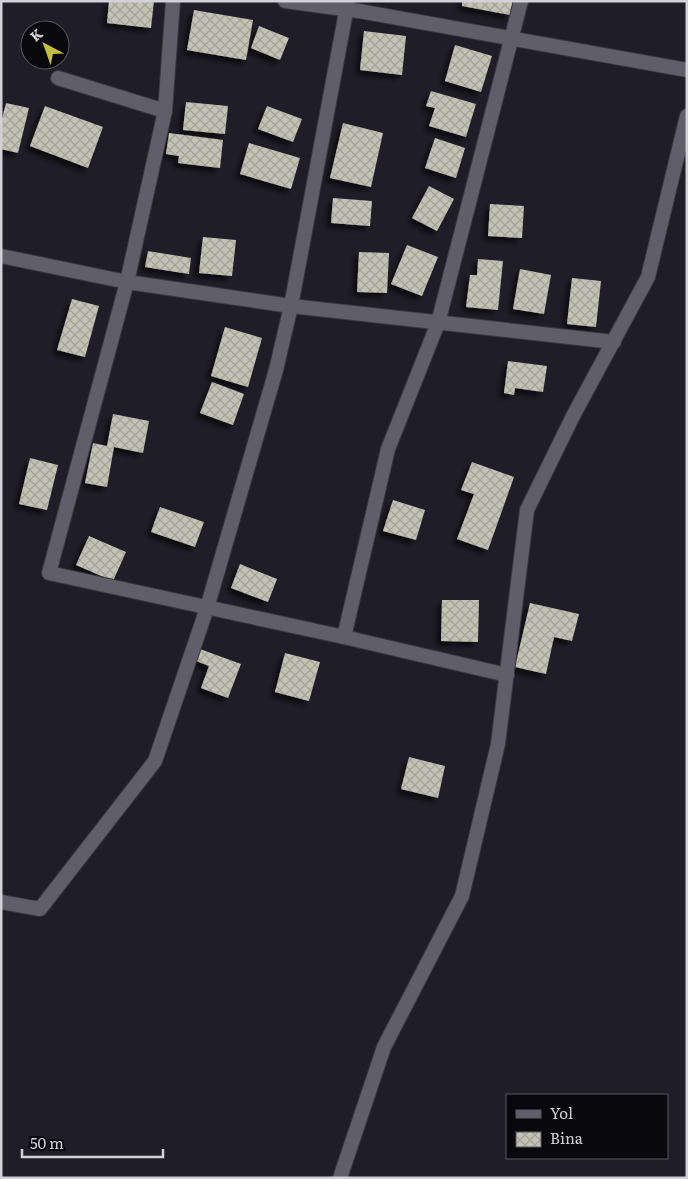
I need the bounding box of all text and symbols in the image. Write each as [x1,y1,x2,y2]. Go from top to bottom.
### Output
north arrow [20,20,70,70]
text: K [25,23,47,46]
legend [506,1094,668,1159]
text: Yol [550,1101,573,1124]
scale bar [22,1126,164,1158]
text: Bina [550,1126,584,1149]
text: 50 m [30,1131,64,1154]

